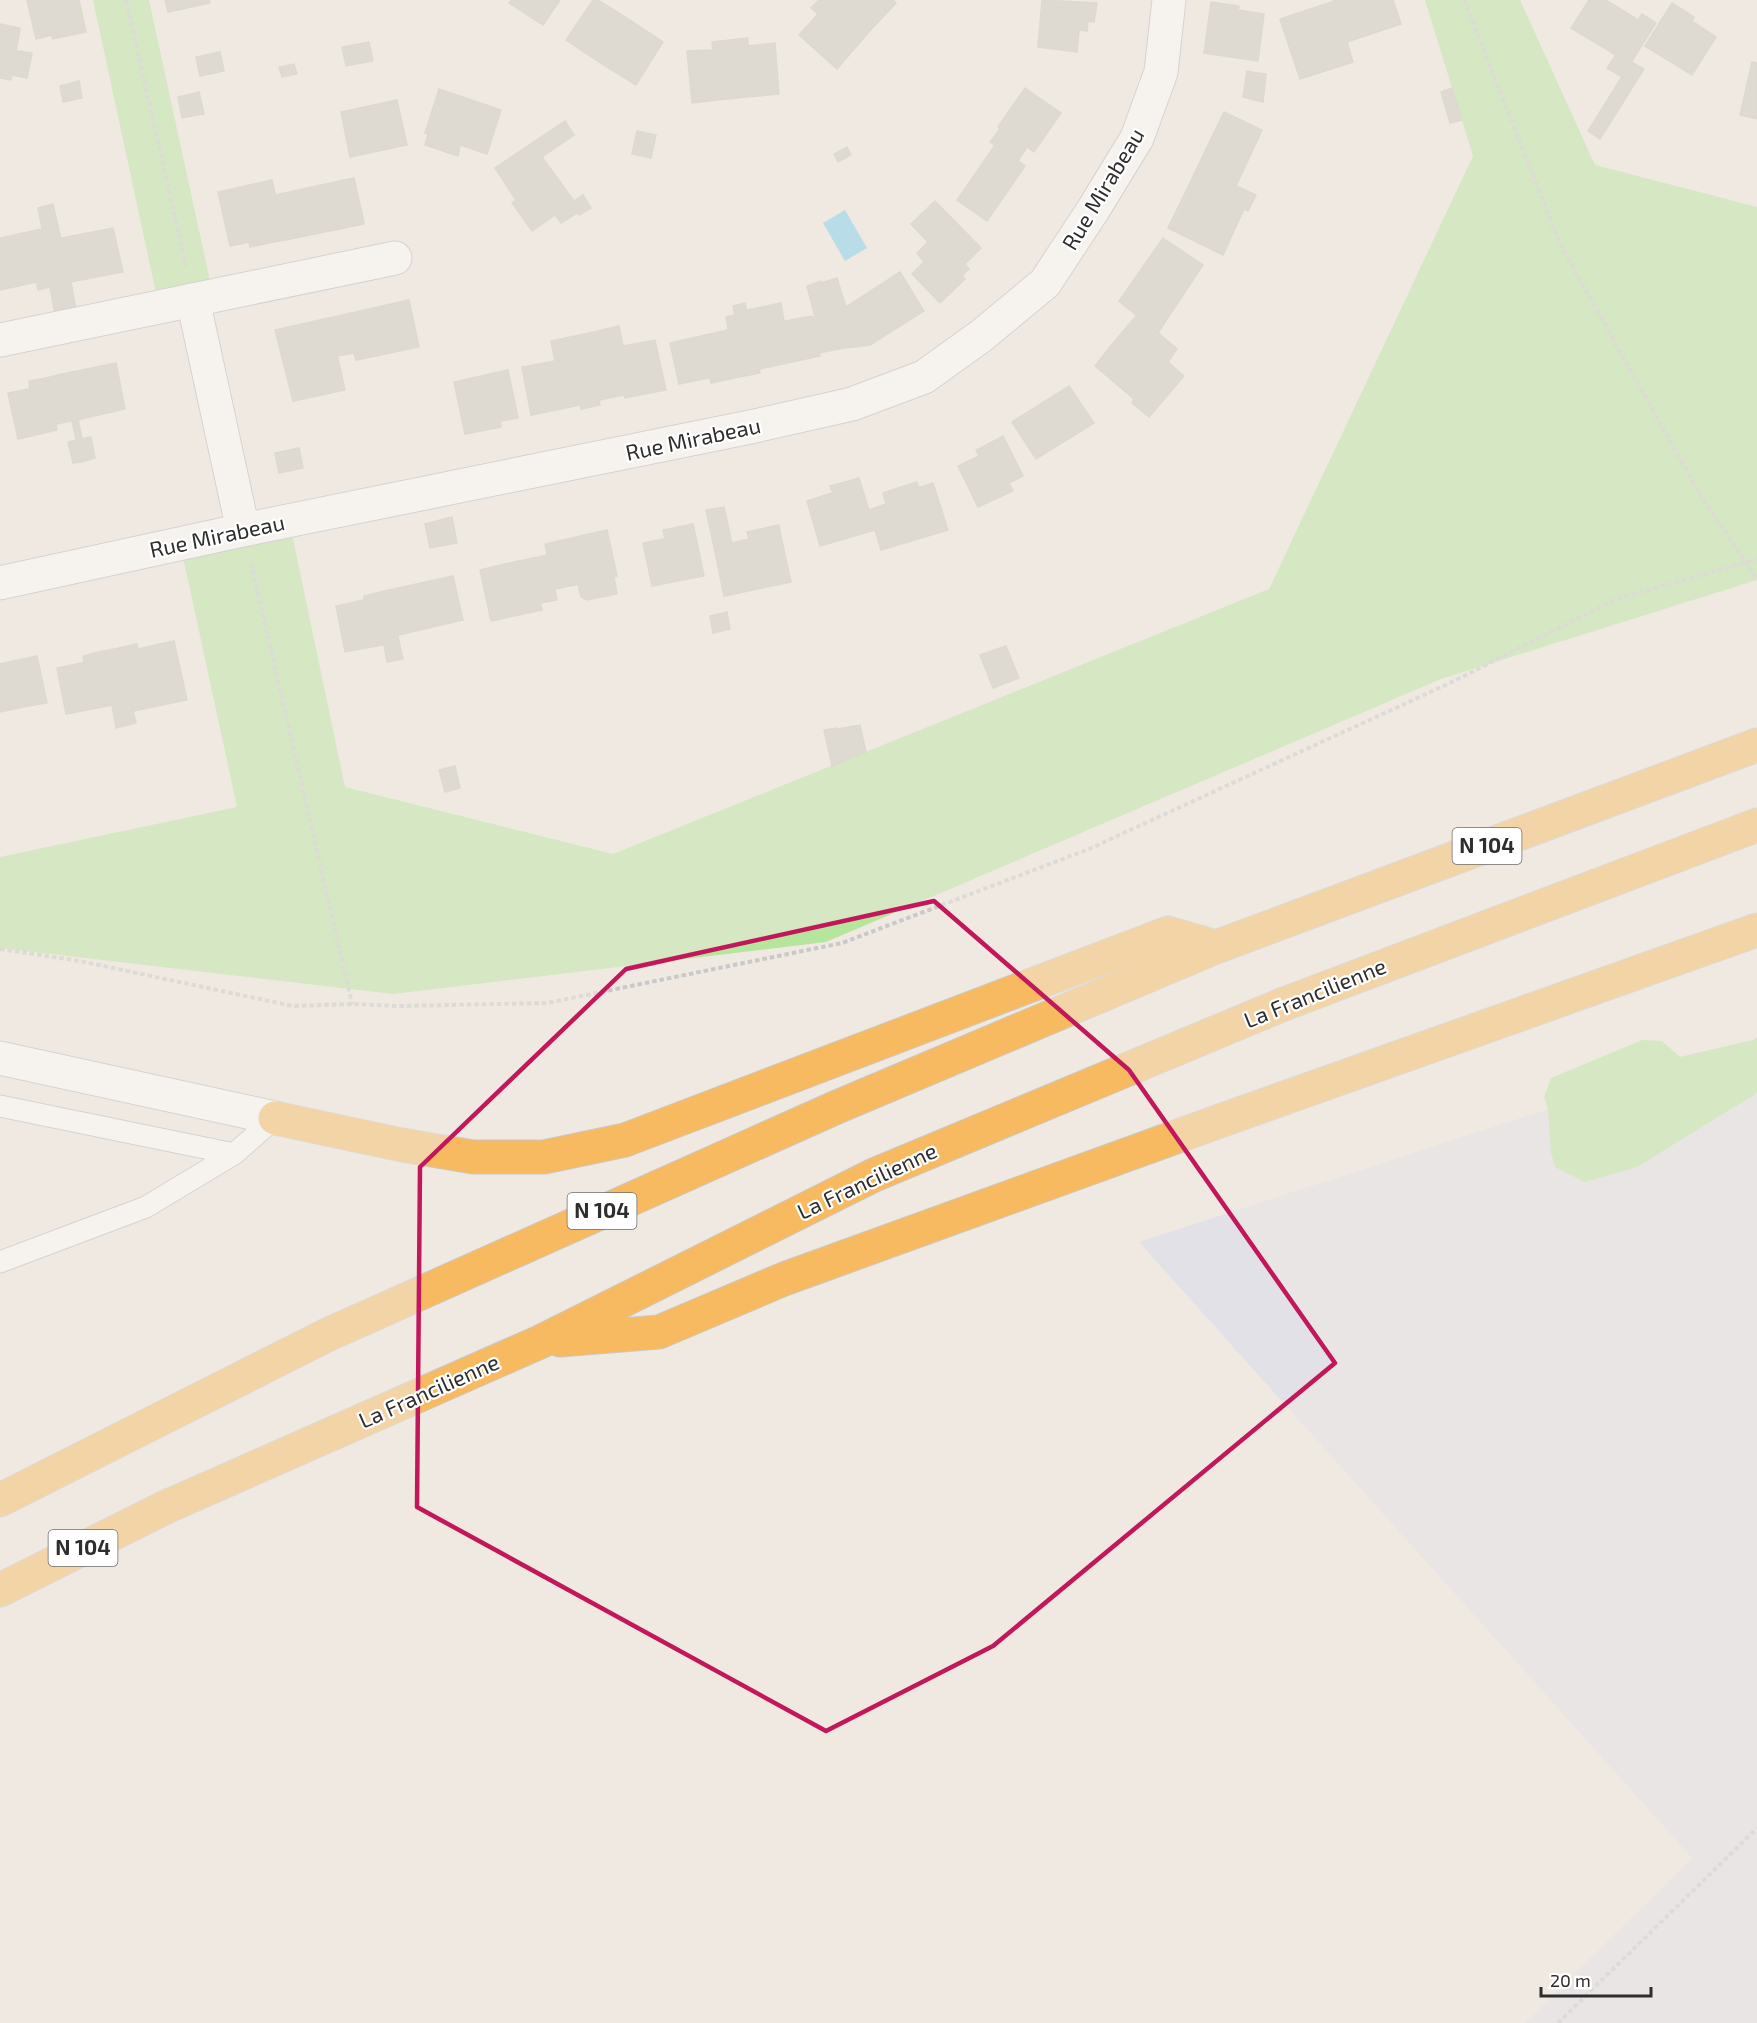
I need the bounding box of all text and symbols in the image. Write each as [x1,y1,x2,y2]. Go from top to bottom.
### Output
street label: Rue Mirabeau [1056,123,1149,254]
street label: Rue Mirabeau [623,411,763,465]
street label: Rue Mirabeau [147,508,287,562]
road number: N 104 [1452,828,1522,864]
street label: La Francilienne [1240,952,1389,1032]
street label: La Francilienne [793,1136,940,1224]
road number: N 104 [568,1193,636,1229]
street label: La Francilienne [354,1348,503,1433]
road number: N 104 [48,1530,118,1566]
scale bar [1541,1960,1650,1998]
text: 20 m [1550,1969,1591,1991]

